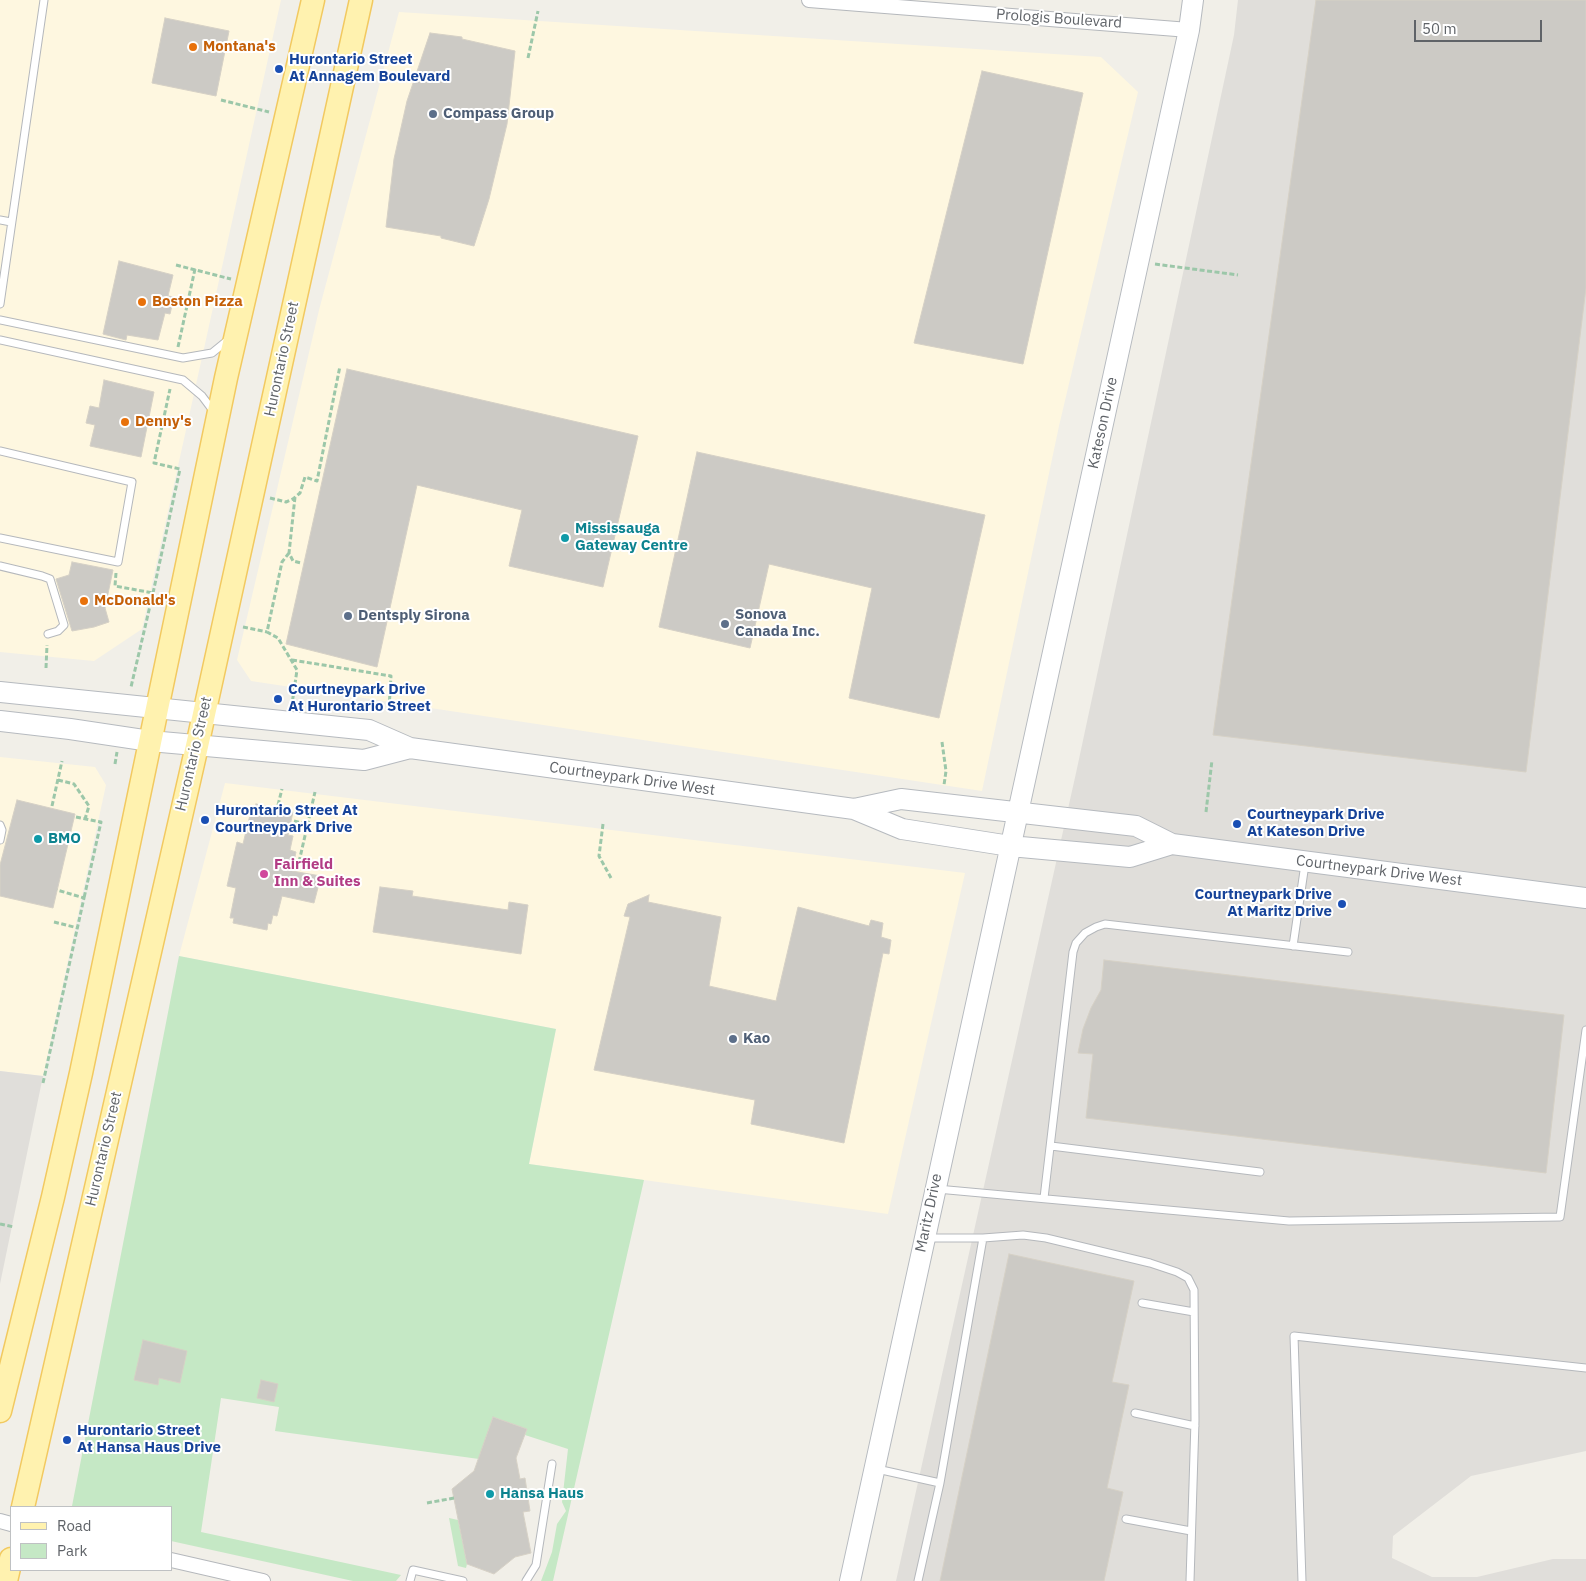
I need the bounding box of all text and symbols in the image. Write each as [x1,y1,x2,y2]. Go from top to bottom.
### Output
street label: Prologis Boulevard [996,6,1122,32]
scale bar [1416,10,1544,42]
text: 50 m [1422,19,1457,38]
place label: Montana's [203,38,276,56]
marker: Montana's [187,41,199,53]
place label: Hurontario Street At Annagem Boulevard [289,51,450,86]
marker: Hurontario Street At Annagem Boulevard [273,63,285,75]
place label: Compass Group [443,105,554,123]
marker: Compass Group [427,108,439,120]
place label: Boston Pizza [152,293,243,311]
marker: Boston Pizza [136,296,148,308]
street label: Hurontario Street [261,300,303,418]
street label: Kateson Drive [1084,375,1122,471]
place label: Denny's [135,413,192,431]
marker: Denny's [119,416,131,428]
place label: Mississauga Gateway Centre [575,520,688,555]
marker: Mississauga Gateway Centre [559,532,571,544]
place label: McDonald's [94,592,176,610]
marker: McDonald's [78,595,90,607]
place label: Sonova Canada Inc. [735,606,820,641]
place label: Dentsply Sirona [358,607,470,625]
marker: Dentsply Sirona [342,610,354,622]
marker: Sonova Canada Inc. [719,618,731,630]
place label: Courtneypark Drive At Hurontario Street [288,681,431,716]
marker: Courtneypark Drive At Hurontario Street [272,693,284,705]
street label: Hurontario Street [172,695,216,813]
street label: Courtneypark Drive West [548,758,716,800]
place label: Hurontario Street At Courtneypark Drive [215,802,358,837]
place label: Courtneypark Drive At Kateson Drive [1247,806,1384,841]
marker: Hurontario Street At Courtneypark Drive [199,814,211,826]
marker: Courtneypark Drive At Kateson Drive [1231,818,1243,830]
place label: BMO [48,830,81,848]
marker: BMO [32,833,44,845]
street label: Courtneypark Drive West [1295,852,1463,890]
place label: Fairfield Inn & Suites [274,856,361,891]
marker: Fairfield Inn & Suites [258,868,270,880]
place label: Courtneypark Drive At Maritz Drive [1195,886,1332,921]
marker: Courtneypark Drive At Maritz Drive [1336,898,1348,910]
place label: Kao [743,1030,770,1048]
marker: Kao [727,1033,739,1045]
street label: Hurontario Street [82,1090,126,1208]
street label: Maritz Drive [912,1172,946,1254]
place label: Hurontario Street At Hansa Haus Drive [77,1422,221,1457]
marker: Hurontario Street At Hansa Haus Drive [61,1434,73,1446]
place label: Hansa Haus [500,1485,584,1503]
marker: Hansa Haus [484,1488,496,1500]
legend [10,1506,172,1571]
text: Road [57,1516,92,1535]
text: Park [57,1541,87,1560]

